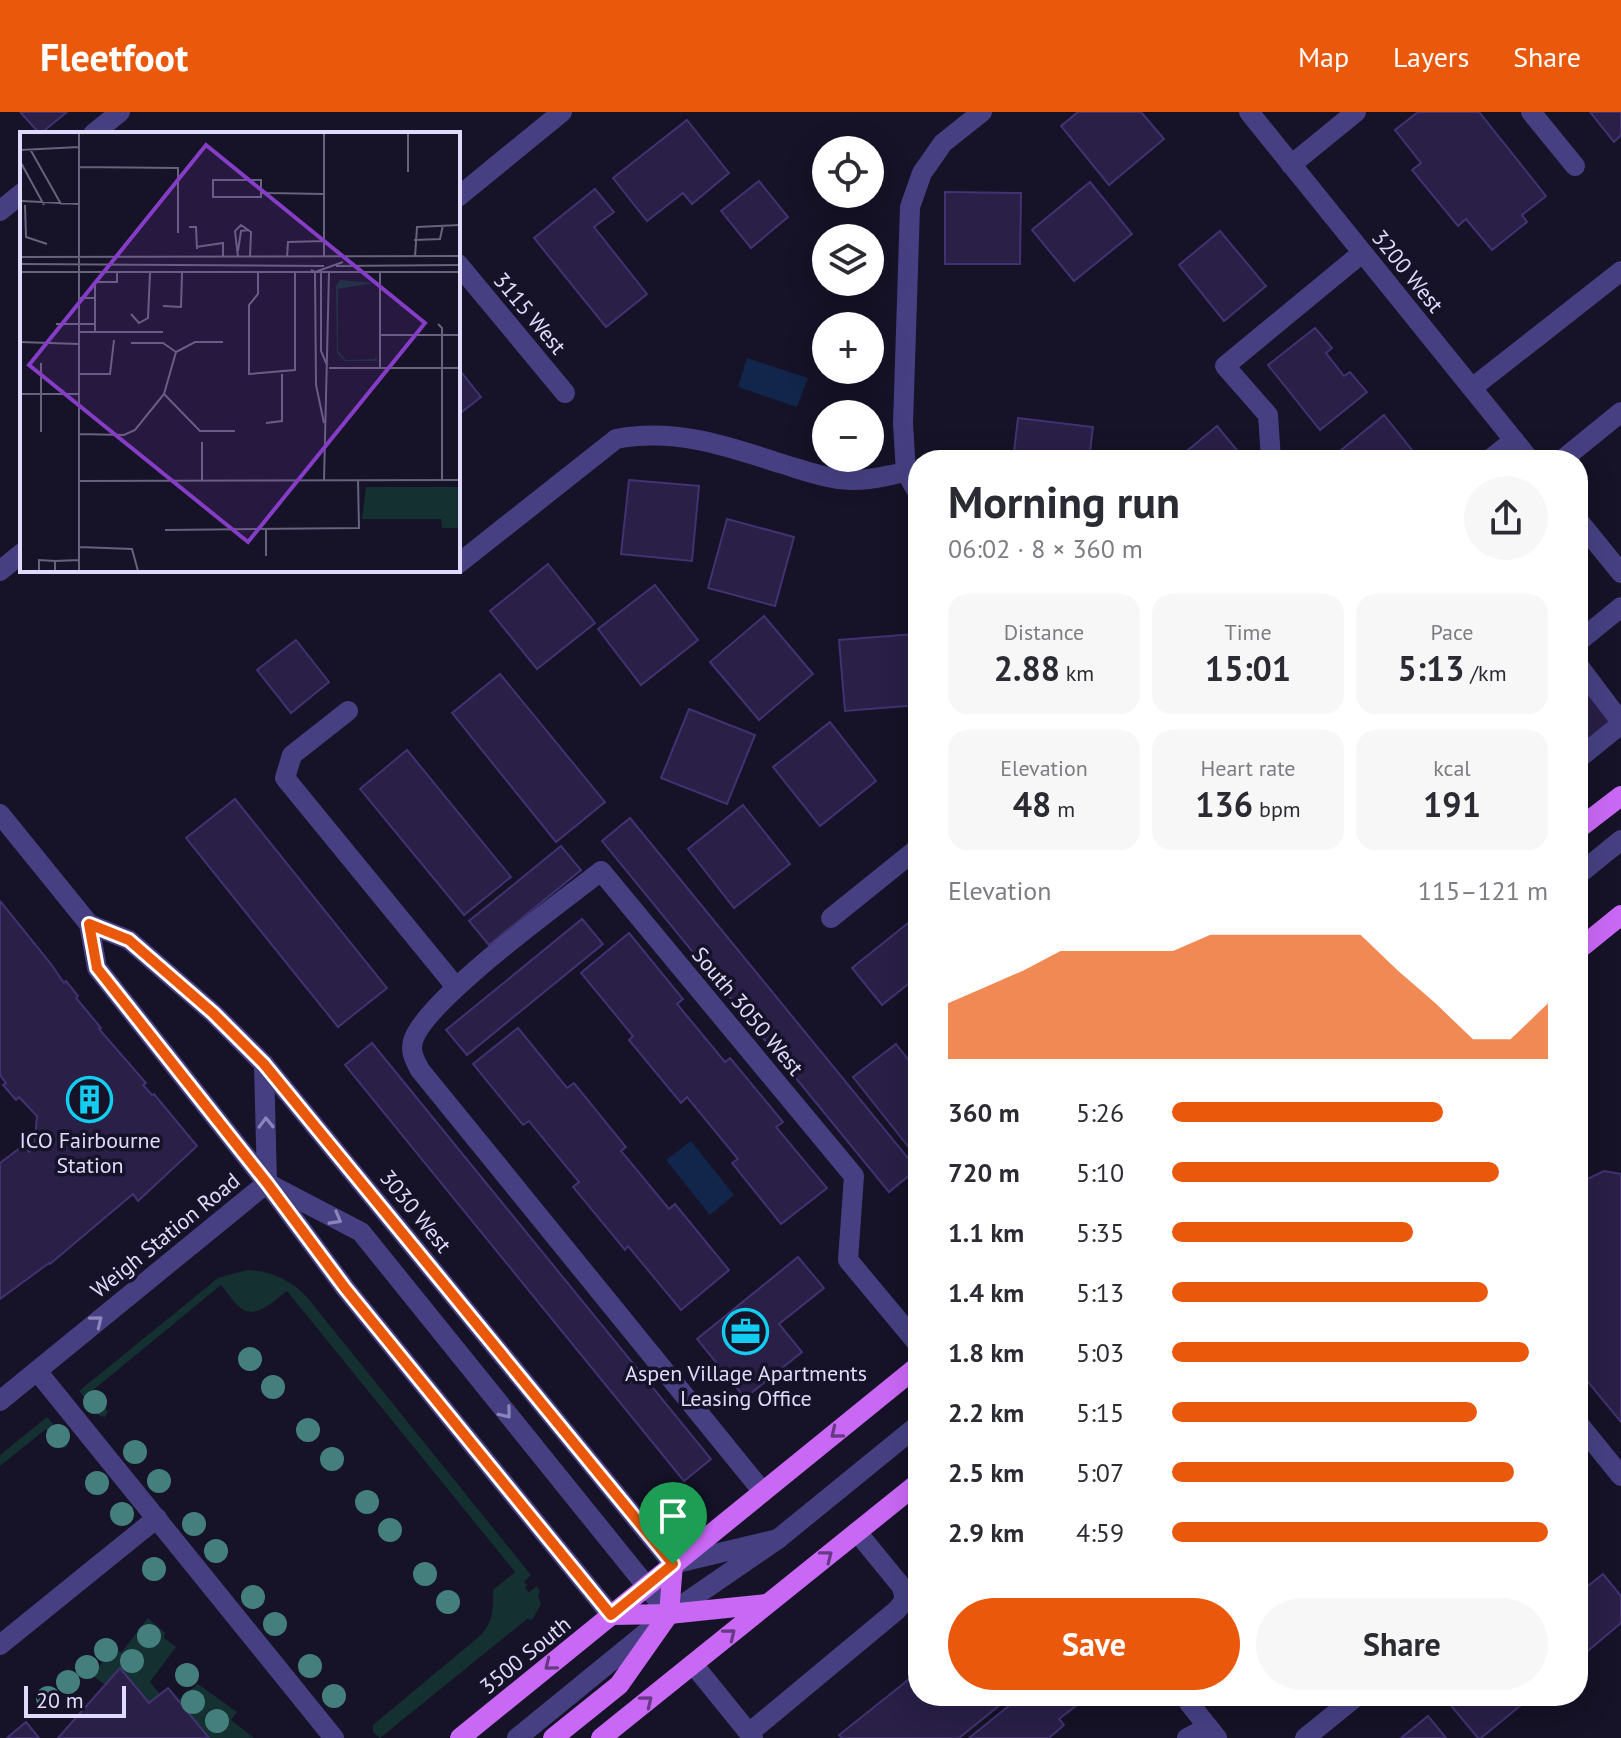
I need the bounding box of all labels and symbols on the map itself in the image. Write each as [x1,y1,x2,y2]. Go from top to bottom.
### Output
inset map [20,132,460,572]
street label: 3200 West [1366,224,1450,319]
street label: 3115 West [488,266,573,360]
street label: South 3050 West [686,941,810,1081]
building icon: ICO Fairbourne Station [66,1075,114,1123]
one-way arrow [257,1116,274,1129]
place label: ICO Fairbourne Station [19,1126,161,1179]
street label: 3030 West [374,1164,458,1259]
street label: Weigh Station Road [85,1166,245,1304]
one-way arrow [328,1209,343,1224]
office icon: Aspen Village Apartments Leasing Office [722,1308,770,1356]
one-way arrow [88,1316,102,1331]
place label: Aspen Village Apartments Leasing Office [625,1359,867,1412]
one-way arrow [497,1404,511,1419]
one-way arrow [831,1423,845,1438]
pin [639,1482,707,1564]
one-way arrow [818,1551,833,1565]
street label: 3500 South [474,1610,576,1700]
one-way arrow [720,1629,735,1644]
one-way arrow [545,1655,559,1670]
scale bar [24,1682,126,1718]
one-way arrow [638,1696,652,1711]

